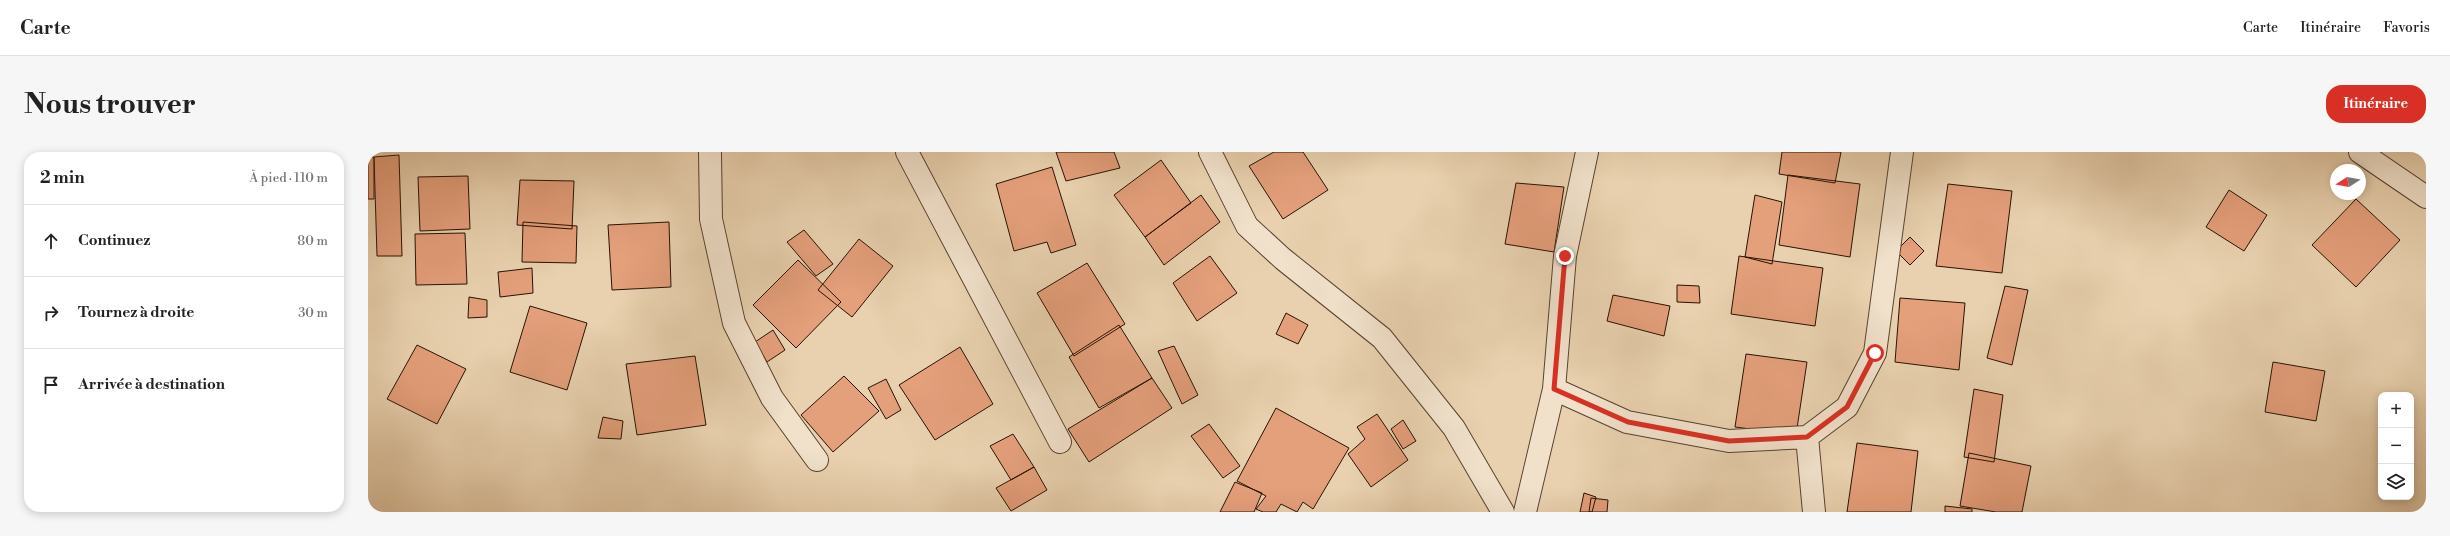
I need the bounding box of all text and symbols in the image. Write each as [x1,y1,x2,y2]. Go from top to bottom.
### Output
text: Carte [20,16,71,40]
text: Carte [2243,19,2278,37]
text: Itinéraire [2300,19,2361,37]
text: Favoris [2383,19,2430,37]
button: Itinéraire [2326,85,2426,123]
text: Nous trouver [24,87,196,122]
north arrow [2330,164,2366,200]
text: 2 min [40,167,85,189]
text: À pied · 110 m [249,170,328,186]
icon: ahead [40,230,62,252]
text: Continuez [78,231,150,250]
text: 80 m [297,233,328,249]
route end [1556,247,1574,265]
icon: right [40,302,62,324]
text: Tournez à droite [78,303,194,322]
text: 30 m [298,305,328,321]
route start [1866,344,1884,362]
icon: arrive [40,374,62,396]
text: Arrivée à destination [78,375,225,394]
map controls [2378,392,2414,500]
button: + [2378,392,2414,428]
button: − [2378,428,2414,464]
button: layers [2378,464,2414,500]

